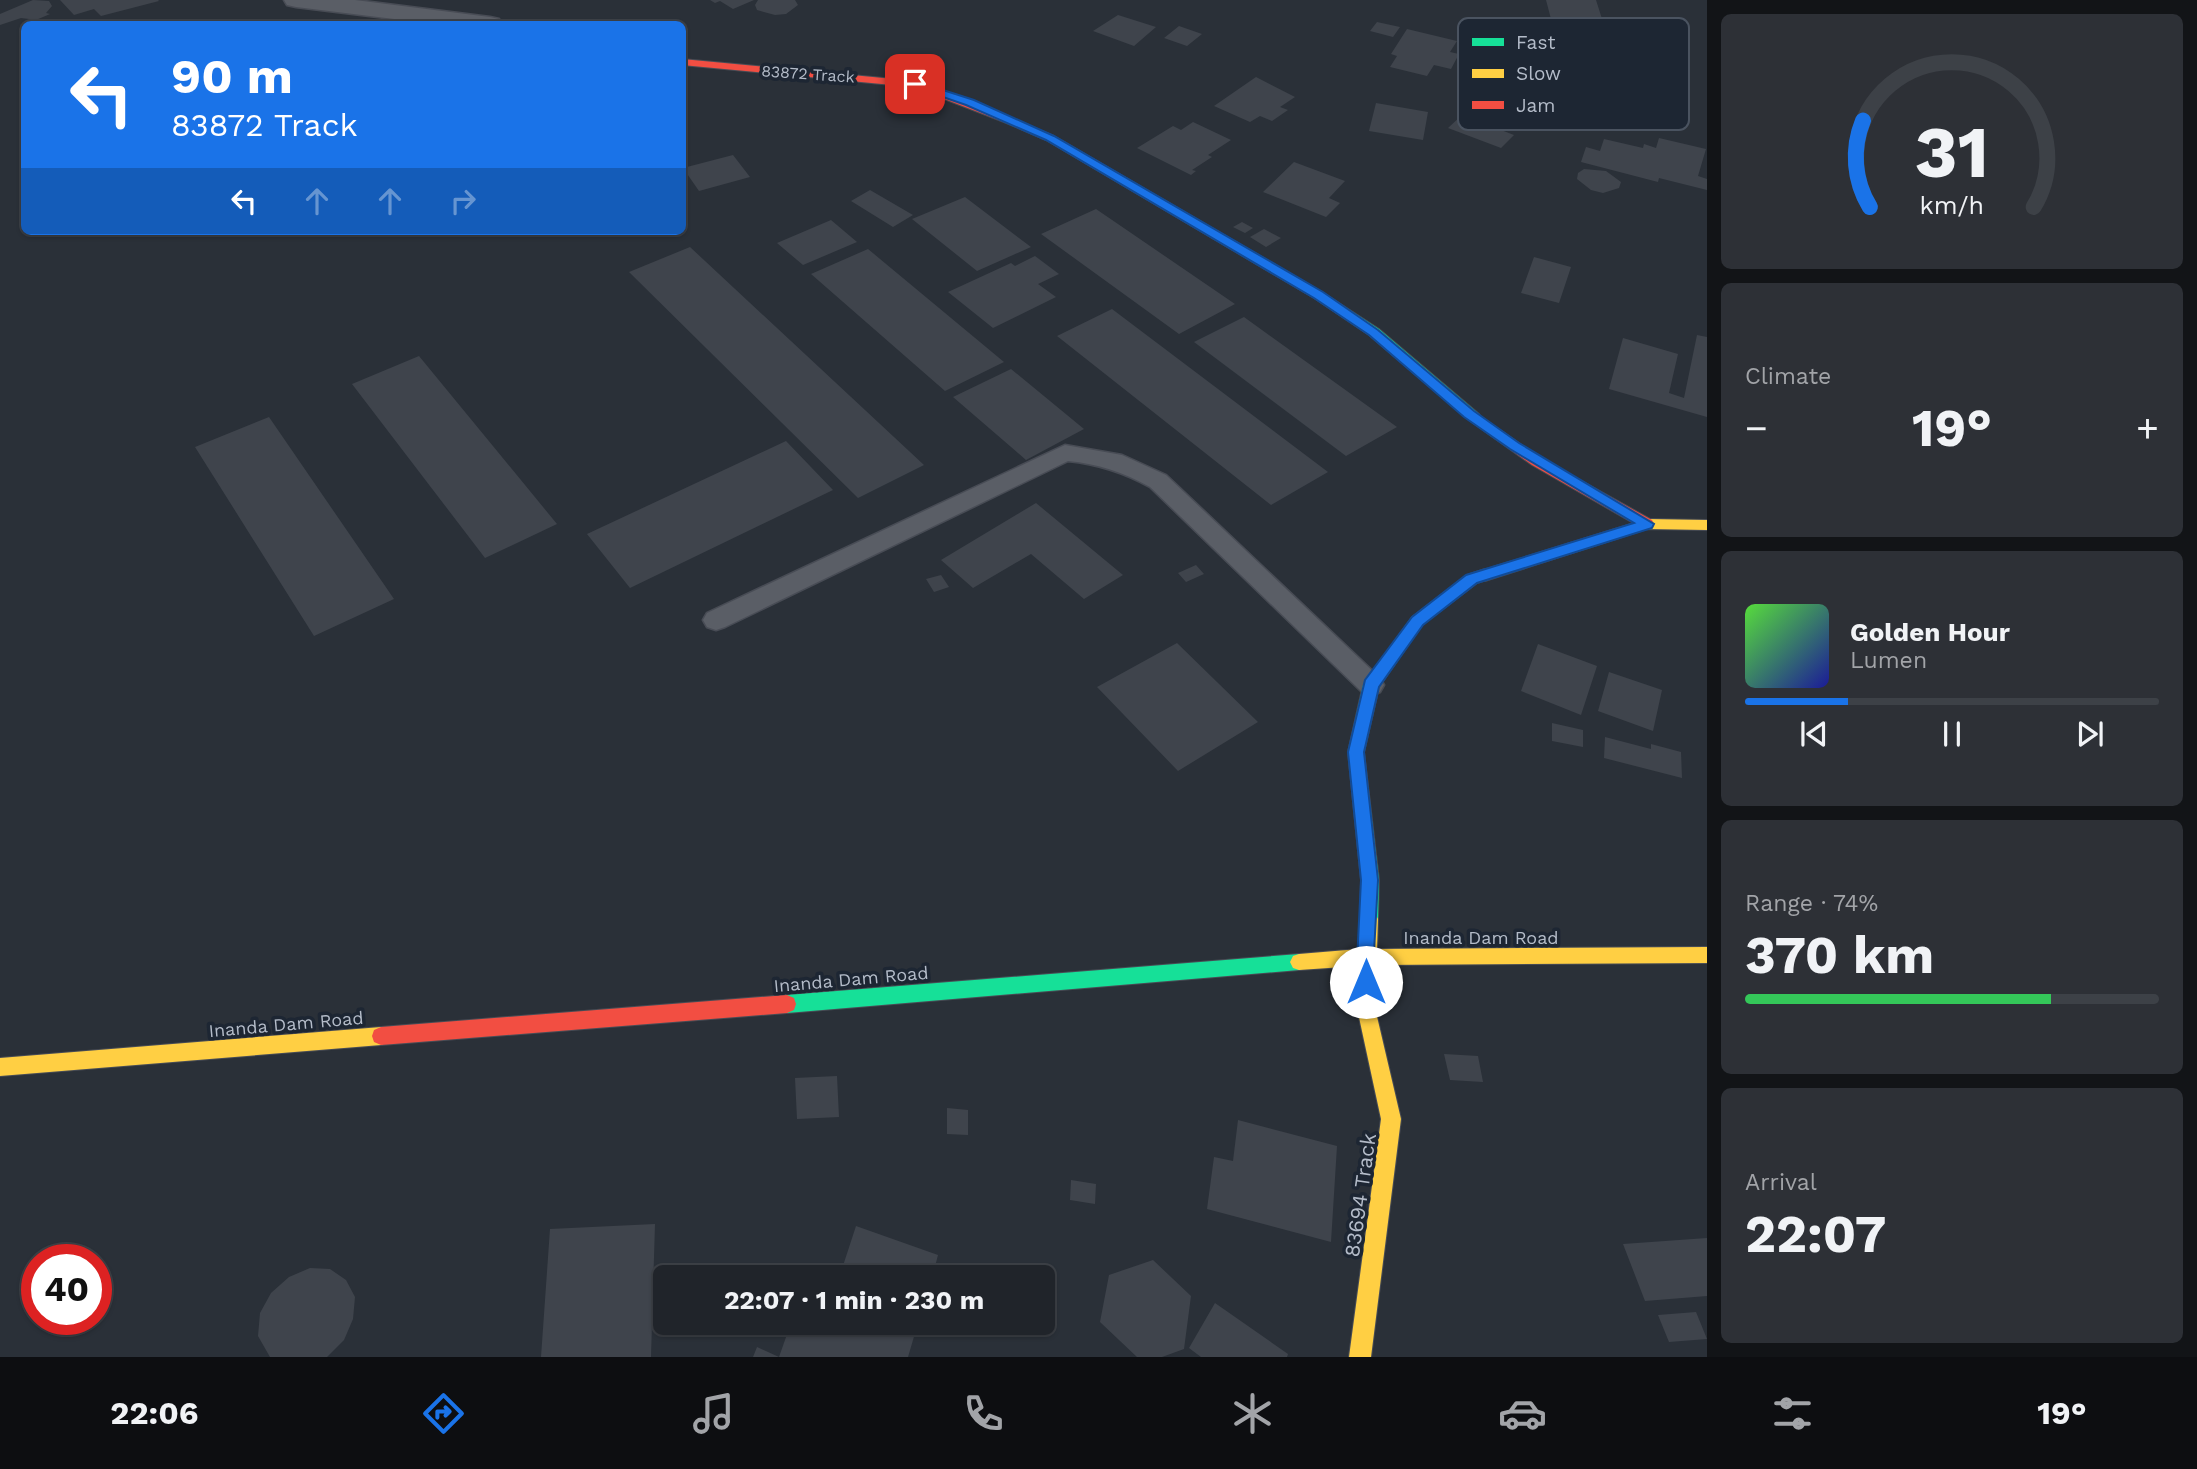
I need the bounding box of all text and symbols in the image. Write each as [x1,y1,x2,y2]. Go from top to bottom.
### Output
legend [1458,18,1689,130]
text: Fast [1516,31,1555,54]
text: 90 m [171,47,293,105]
icon: left [56,49,147,140]
pin [885,54,945,114]
street label: 83872 Track [761,61,855,87]
text: Slow [1516,62,1561,85]
icon: arrive [896,65,934,103]
text: Jam [1516,94,1555,117]
text: 83872 Track [171,106,358,144]
text: 31 [1915,110,1989,196]
icon: left [225,182,263,220]
icon: ahead [298,182,336,220]
icon: ahead [371,182,409,220]
icon: right [444,182,482,220]
text: km/h [1920,191,1984,220]
text: Climate [1745,363,1831,390]
text: 19° [1912,398,1992,459]
text: − [1745,406,1768,450]
text: + [2136,406,2159,450]
text: Golden Hour [1850,617,2010,647]
text: Lumen [1850,647,1927,674]
icon: previous [1795,715,1833,753]
icon: pause [1933,715,1971,753]
icon: next [2071,715,2109,753]
text: Range · 74% [1745,890,1878,917]
text: 370 km [1745,925,1934,986]
street label: Inanda Dam Road [1403,927,1559,948]
position arrow [1329,945,1403,1019]
street label: Inanda Dam Road [773,962,929,996]
street label: Inanda Dam Road [208,1007,364,1041]
street label: 83694 Track [1339,1131,1381,1259]
text: Arrival [1745,1169,1817,1196]
text: 22:07 [1745,1204,1886,1265]
speed limit sign: 40 [21,1244,112,1335]
text: 22:07 · 1 min · 230 m [724,1285,984,1315]
icon: directions [419,1389,468,1438]
icon: music [689,1389,738,1438]
icon: phone [959,1389,1008,1438]
icon: climate [1228,1389,1277,1438]
icon: car [1498,1389,1547,1438]
icon: filters [1768,1389,1817,1438]
text: 22:06 [110,1394,198,1432]
text: 19° [2037,1394,2087,1432]

